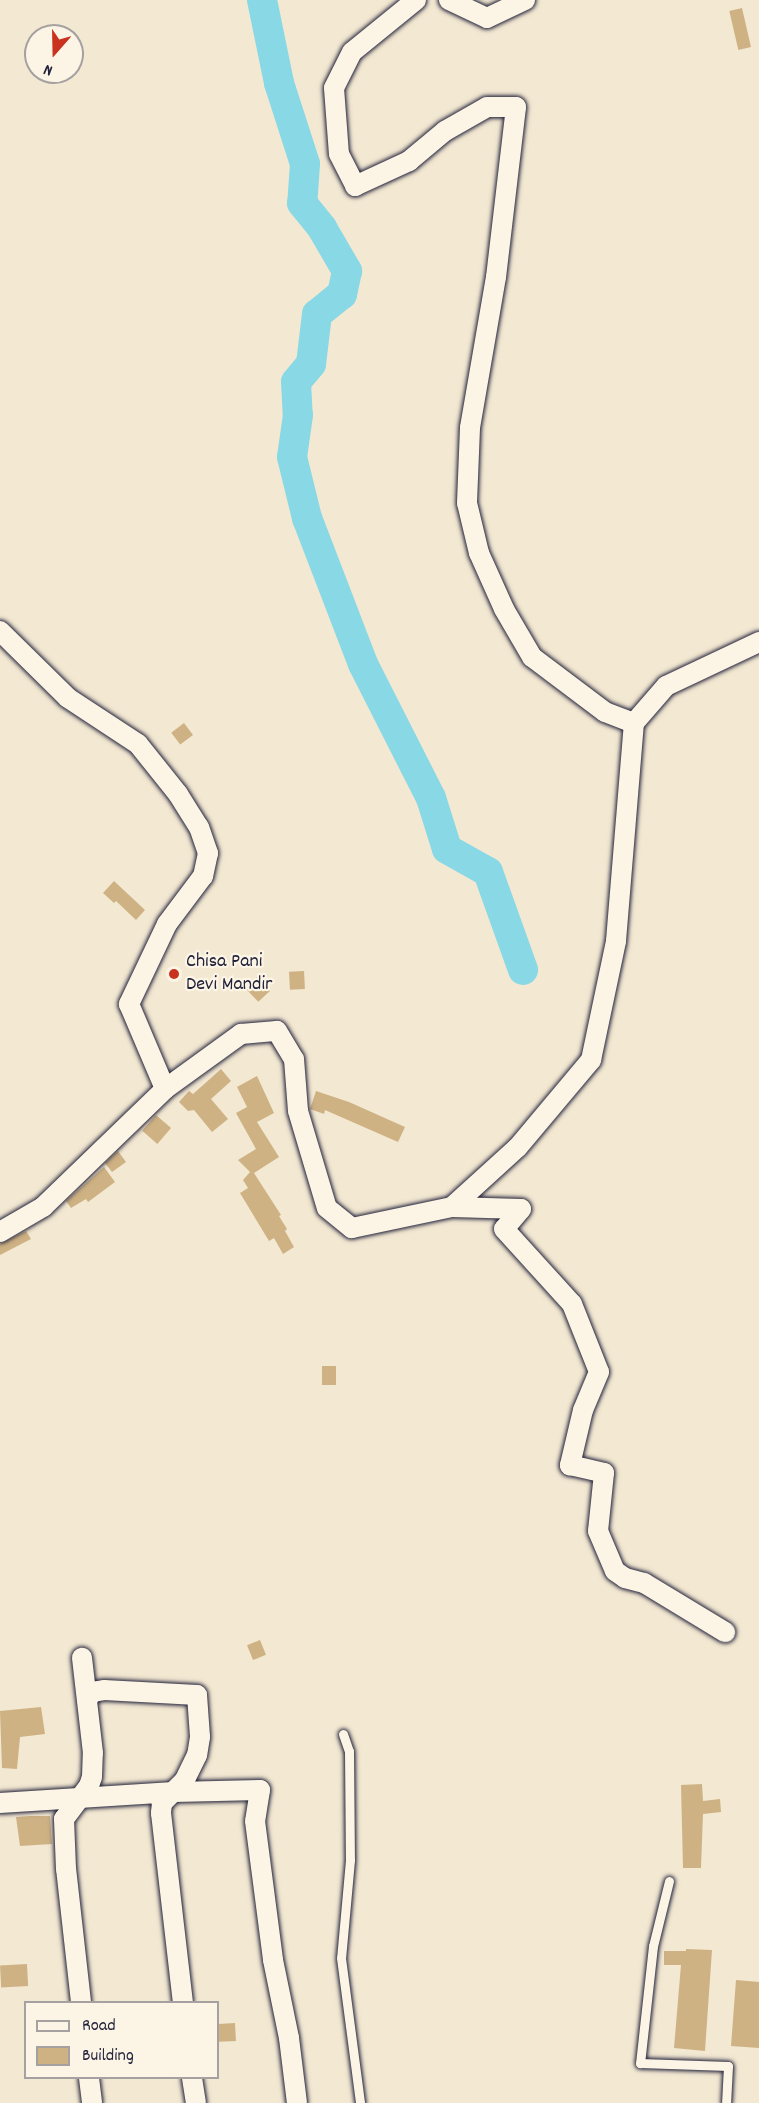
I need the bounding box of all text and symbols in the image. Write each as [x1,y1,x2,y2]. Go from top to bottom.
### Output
north arrow [24,24,84,84]
text: N [41,57,56,82]
place label: Chisa Pani Devi Mandir [186,951,272,998]
marker: Chisa Pani Devi Mandir [167,967,181,981]
legend [24,2001,219,2079]
text: Road [82,2014,116,2039]
text: Building [82,2044,134,2069]

